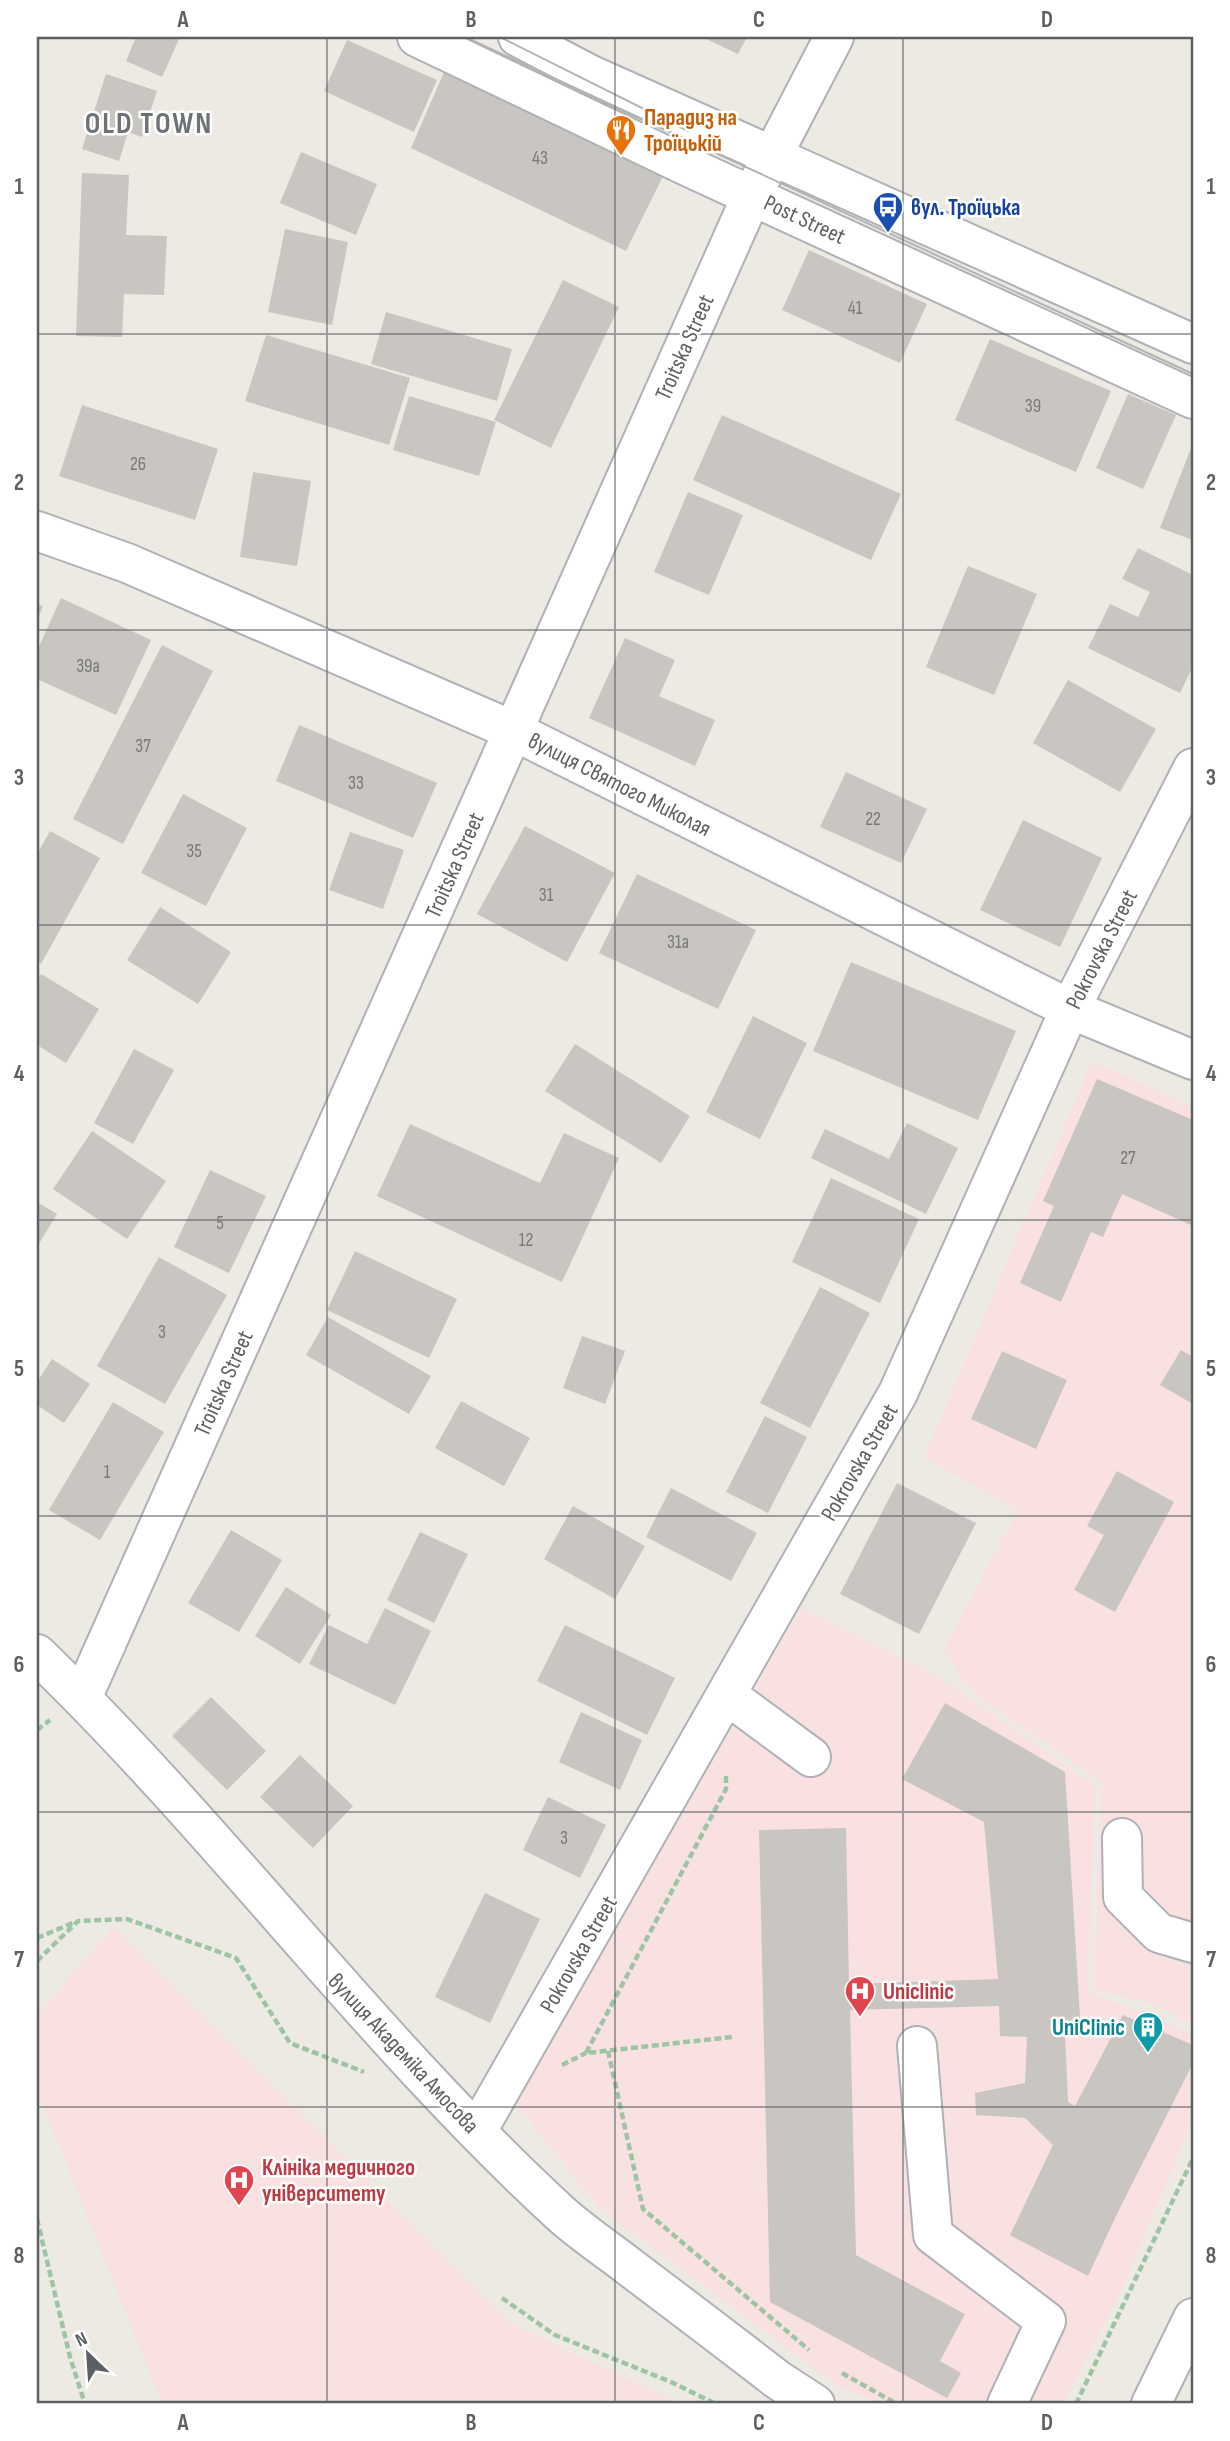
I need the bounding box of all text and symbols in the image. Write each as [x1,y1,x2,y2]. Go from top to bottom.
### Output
text: A [177,6,190,34]
text: B [466,6,477,34]
text: C [753,6,765,34]
text: D [1041,6,1053,34]
place label: Парадиз на Троїцькій [644,104,737,158]
district label: OLD TOWN [85,106,213,142]
restaurant icon: Парадиз на Троїцькій [604,113,638,157]
house number: 43 [532,147,548,170]
text: 1 [14,173,24,201]
text: 1 [1206,173,1216,201]
street label: Post Street [759,189,850,251]
bus stop icon: вул. Троїцька [871,190,905,234]
place label: вул. Троїцька [911,194,1021,222]
street label: Troitska Street [649,290,721,405]
house number: 41 [848,297,863,320]
house number: 39 [1025,395,1041,418]
house number: 26 [130,453,146,476]
text: 2 [14,469,24,497]
text: 2 [1206,469,1216,497]
house number: 39а [76,655,100,678]
street label: вулиця Святого Миколая [523,727,716,843]
house number: 37 [135,735,151,758]
text: 3 [14,764,24,792]
text: 3 [1206,764,1216,792]
house number: 33 [348,772,364,795]
street label: Troitska Street [419,808,491,923]
house number: 22 [865,808,881,831]
house number: 35 [186,840,202,863]
house number: 31 [539,884,554,907]
street label: Pokrovska Street [1060,885,1144,1014]
house number: 31а [667,931,689,954]
text: 4 [14,1060,25,1088]
text: 4 [1206,1060,1217,1088]
house number: 27 [1120,1147,1136,1170]
house number: 5 [216,1212,224,1235]
house number: 12 [519,1229,533,1252]
house number: 3 [158,1321,166,1344]
street label: Troitska Street [188,1326,260,1441]
text: 5 [14,1355,24,1383]
text: 5 [1206,1355,1216,1383]
street label: Pokrovska Street [815,1399,905,1526]
house number: 1 [104,1461,111,1484]
text: 6 [14,1651,24,1679]
text: 6 [1206,1651,1216,1679]
house number: 3 [560,1827,568,1850]
street label: Pokrovska Street [534,1891,624,2018]
text: 7 [14,1946,24,1974]
text: 7 [1206,1946,1216,1974]
street label: вулиця Академіка Амосова [322,1968,485,2140]
hospital icon: Uniclinic [843,1974,877,2018]
place label: Uniclinic [883,1978,954,2006]
building icon: UniСlinic [1131,2010,1165,2054]
place label: UniСlinic [1052,2014,1125,2042]
place label: Клініка медичного університету [262,2154,415,2208]
hospital icon: Клініка медичного університету [222,2163,256,2207]
text: 8 [14,2242,25,2270]
text: 8 [1206,2242,1217,2270]
north arrow [52,2318,122,2388]
text: N [72,2327,91,2353]
text: A [177,2409,190,2437]
text: B [466,2409,477,2437]
text: C [753,2409,765,2437]
text: D [1041,2409,1053,2437]

